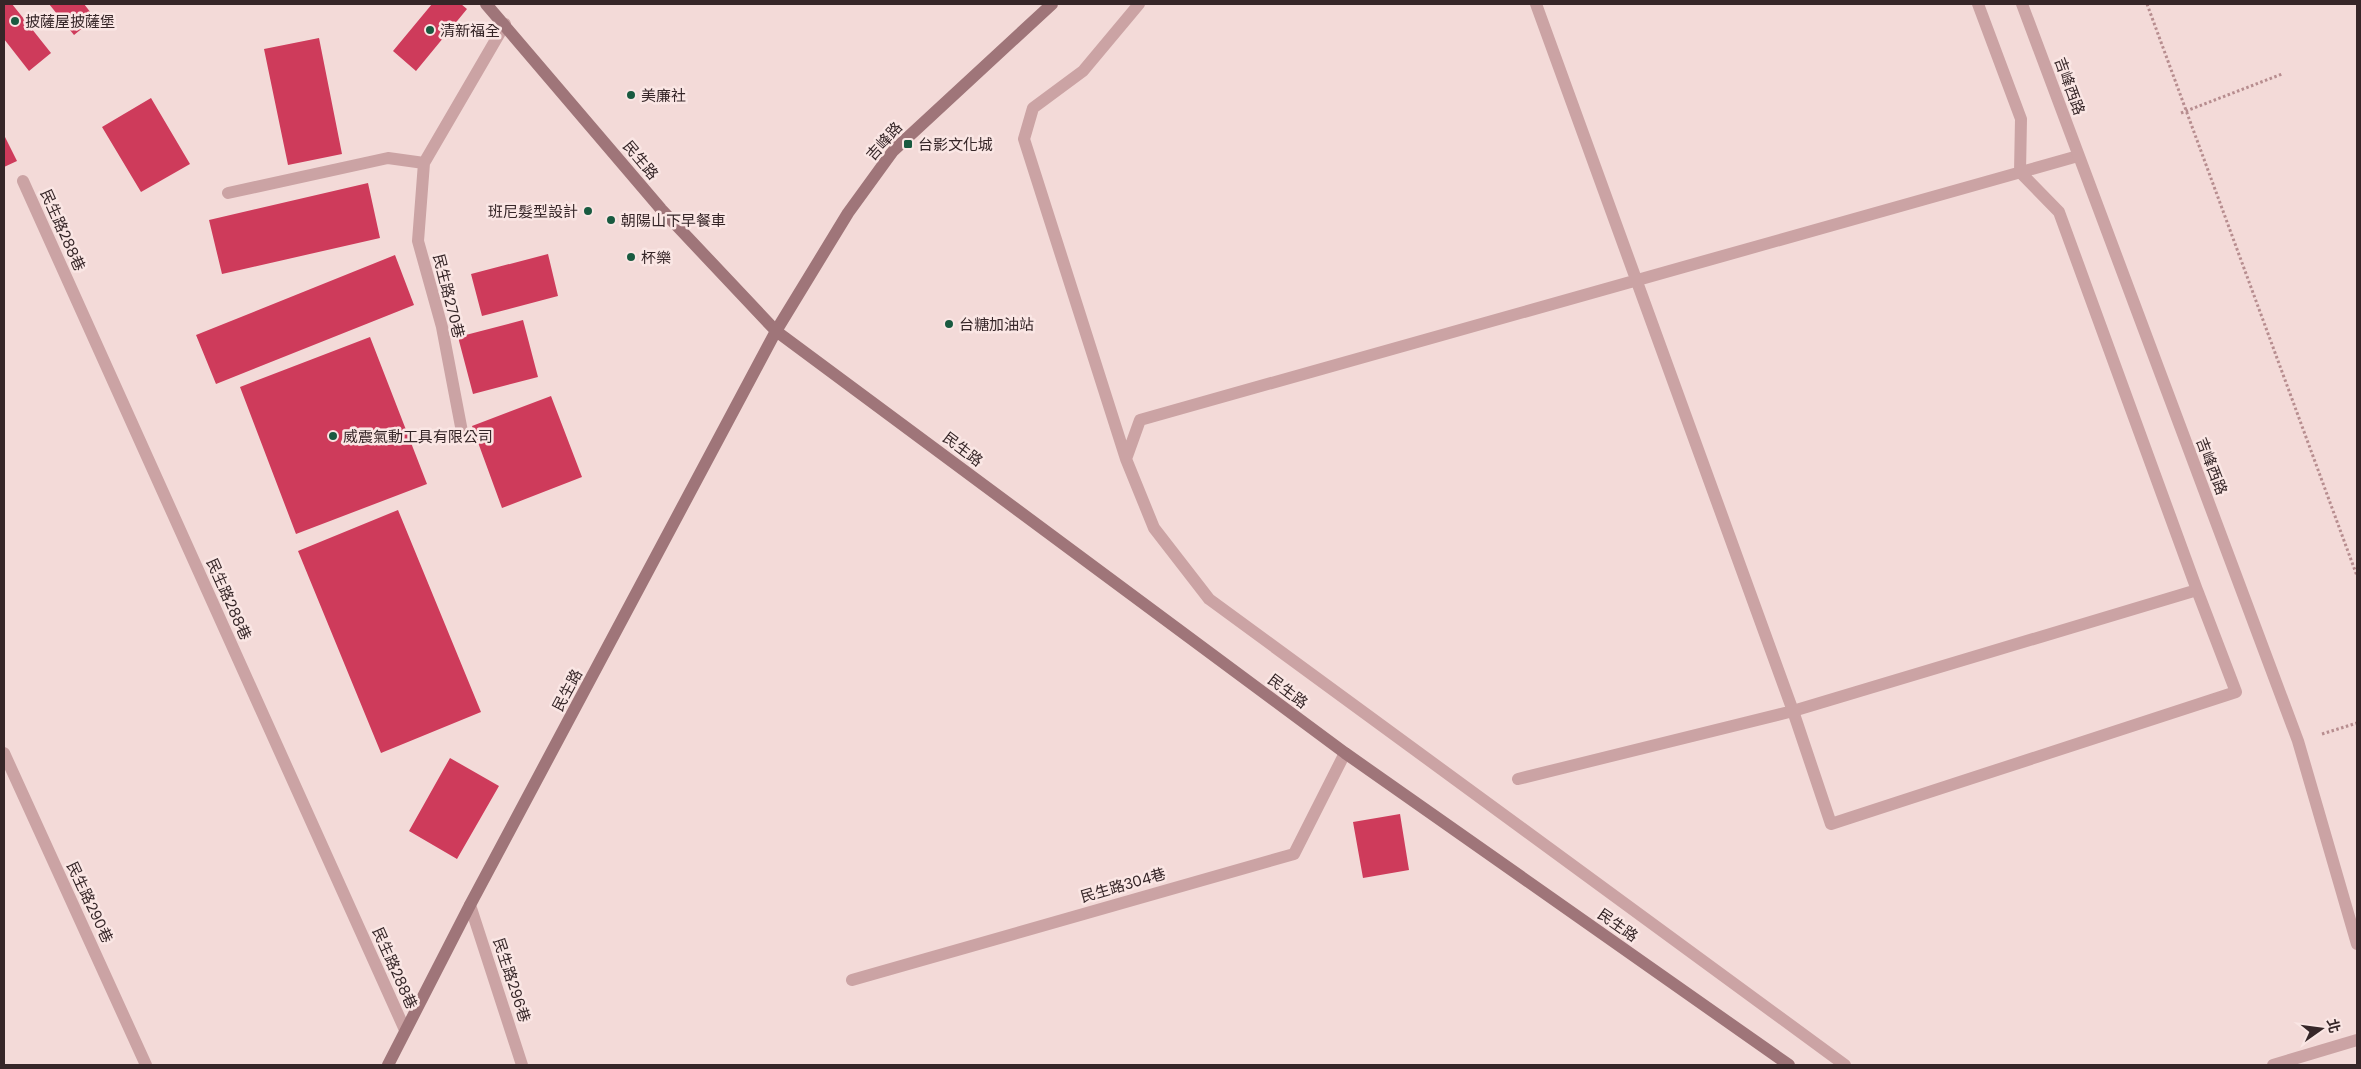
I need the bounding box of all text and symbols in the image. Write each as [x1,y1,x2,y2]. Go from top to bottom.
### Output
place label: 披薩屋披薩堡 [25,11,115,32]
marker: 披薩屋披薩堡 [9,15,21,27]
place label: 清新福全 [440,20,500,41]
marker: 清新福全 [424,24,436,36]
street label: 吉峰西路 [2050,54,2090,118]
place label: 美廉社 [641,85,686,106]
marker: 美廉社 [625,89,637,101]
street label: 吉峰路 [861,117,907,165]
place label: 台影文化城 [918,134,993,155]
street label: 民生路 [618,136,664,184]
marker: 台影文化城 [902,138,914,150]
street label: 民生路288巷 [36,186,90,274]
place label: 班尼髮型設計 [488,201,578,222]
marker: 班尼髮型設計 [582,205,594,217]
place label: 朝陽山下早餐車 [621,210,726,231]
marker: 朝陽山下早餐車 [605,214,617,226]
place label: 杯樂 [641,247,671,268]
marker: 杯樂 [625,251,637,263]
street label: 民生路270巷 [428,252,470,340]
place label: 台糖加油站 [959,314,1034,335]
marker: 台糖加油站 [943,318,955,330]
place label: 威震氣動工具有限公司 [343,426,493,447]
street label: 民生路 [939,427,987,471]
marker: 威震氣動工具有限公司 [327,430,339,442]
street label: 吉峰西路 [2191,434,2233,498]
street label: 民生路288巷 [202,555,256,643]
street label: 民生路 [547,665,587,715]
street label: 民生路 [1264,669,1312,713]
street label: 民生路290巷 [62,858,118,946]
street label: 民生路304巷 [1078,863,1168,907]
street label: 民生路 [1594,903,1642,947]
street label: 民生路288巷 [368,924,422,1012]
street label: 民生路296巷 [488,935,536,1025]
north arrow [2296,1004,2346,1054]
text: 北 [2322,1017,2345,1035]

